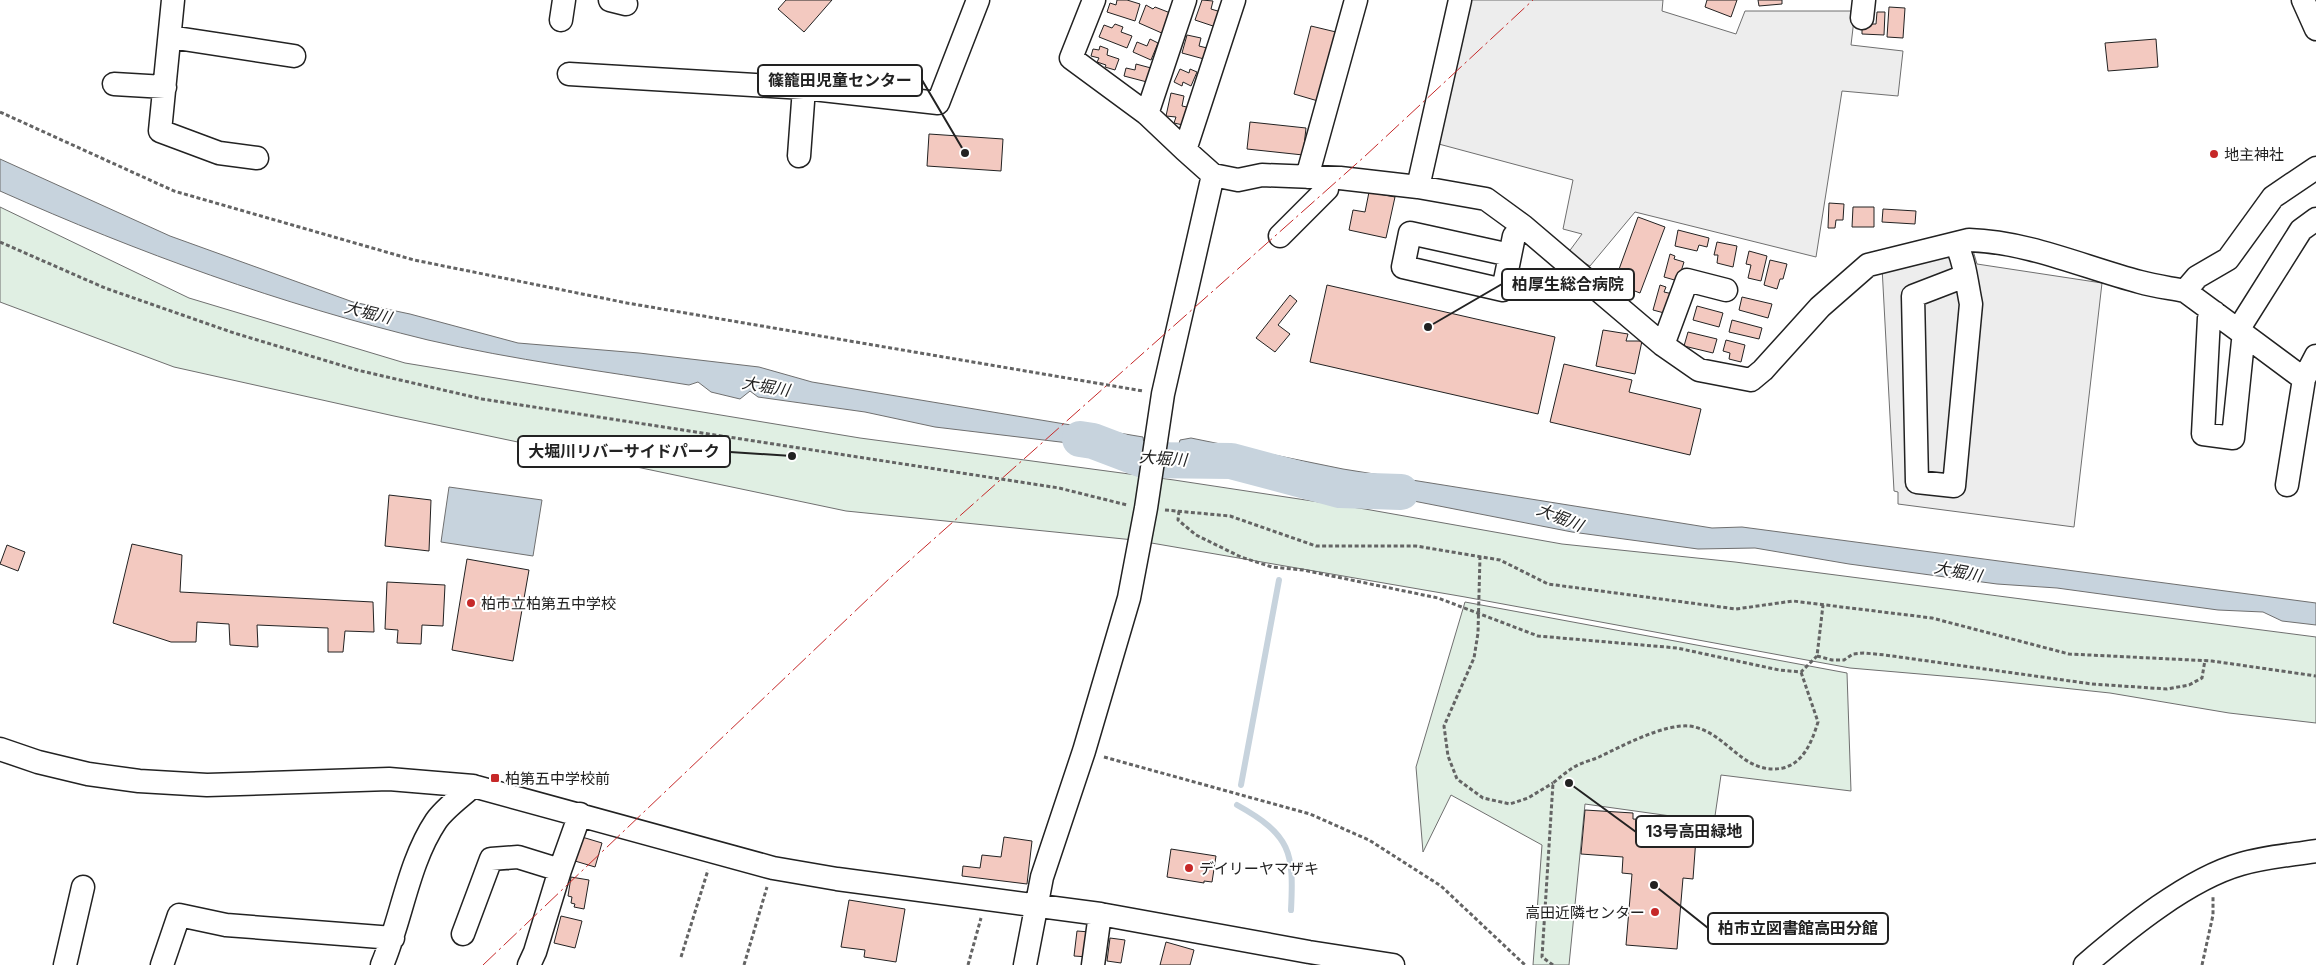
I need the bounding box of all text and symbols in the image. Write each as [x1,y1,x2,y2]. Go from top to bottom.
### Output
callout: 篠籠田児童センター [758,65,922,96]
text: 篠籠田児童センター [768,70,912,90]
place label: 地主神社 [2224,145,2284,164]
marker: 地主神社 [2208,148,2220,160]
callout: 柏厚生総合病院 [1502,269,1634,300]
text: 柏厚生総合病院 [1512,274,1624,294]
water label: 大堀川 [342,296,396,328]
water label: 大堀川 [741,372,793,400]
callout: 大堀川リバーサイドパーク [518,436,730,467]
text: 大堀川リバーサイドパーク [528,441,720,461]
water label: 大堀川 [1138,446,1190,470]
water label: 大堀川 [1534,499,1588,536]
water label: 大堀川 [1933,557,1985,586]
place label: 柏市立柏第五中学校 [481,594,616,613]
marker: 柏市立柏第五中学校 [465,597,477,609]
place label: 柏第五中学校前 [505,769,610,788]
marker: 柏第五中学校前 [489,772,501,784]
callout: 13号高田緑地 [1636,816,1753,847]
text: 13号高田緑地 [1645,821,1743,841]
place label: デイリーヤマザキ [1199,859,1319,878]
marker: デイリーヤマザキ [1183,862,1195,874]
place label: 高田近隣センター [1525,903,1645,922]
marker: 高田近隣センター [1649,906,1661,918]
callout: 柏市立図書館高田分館 [1708,913,1888,944]
text: 柏市立図書館高田分館 [1718,918,1878,938]

